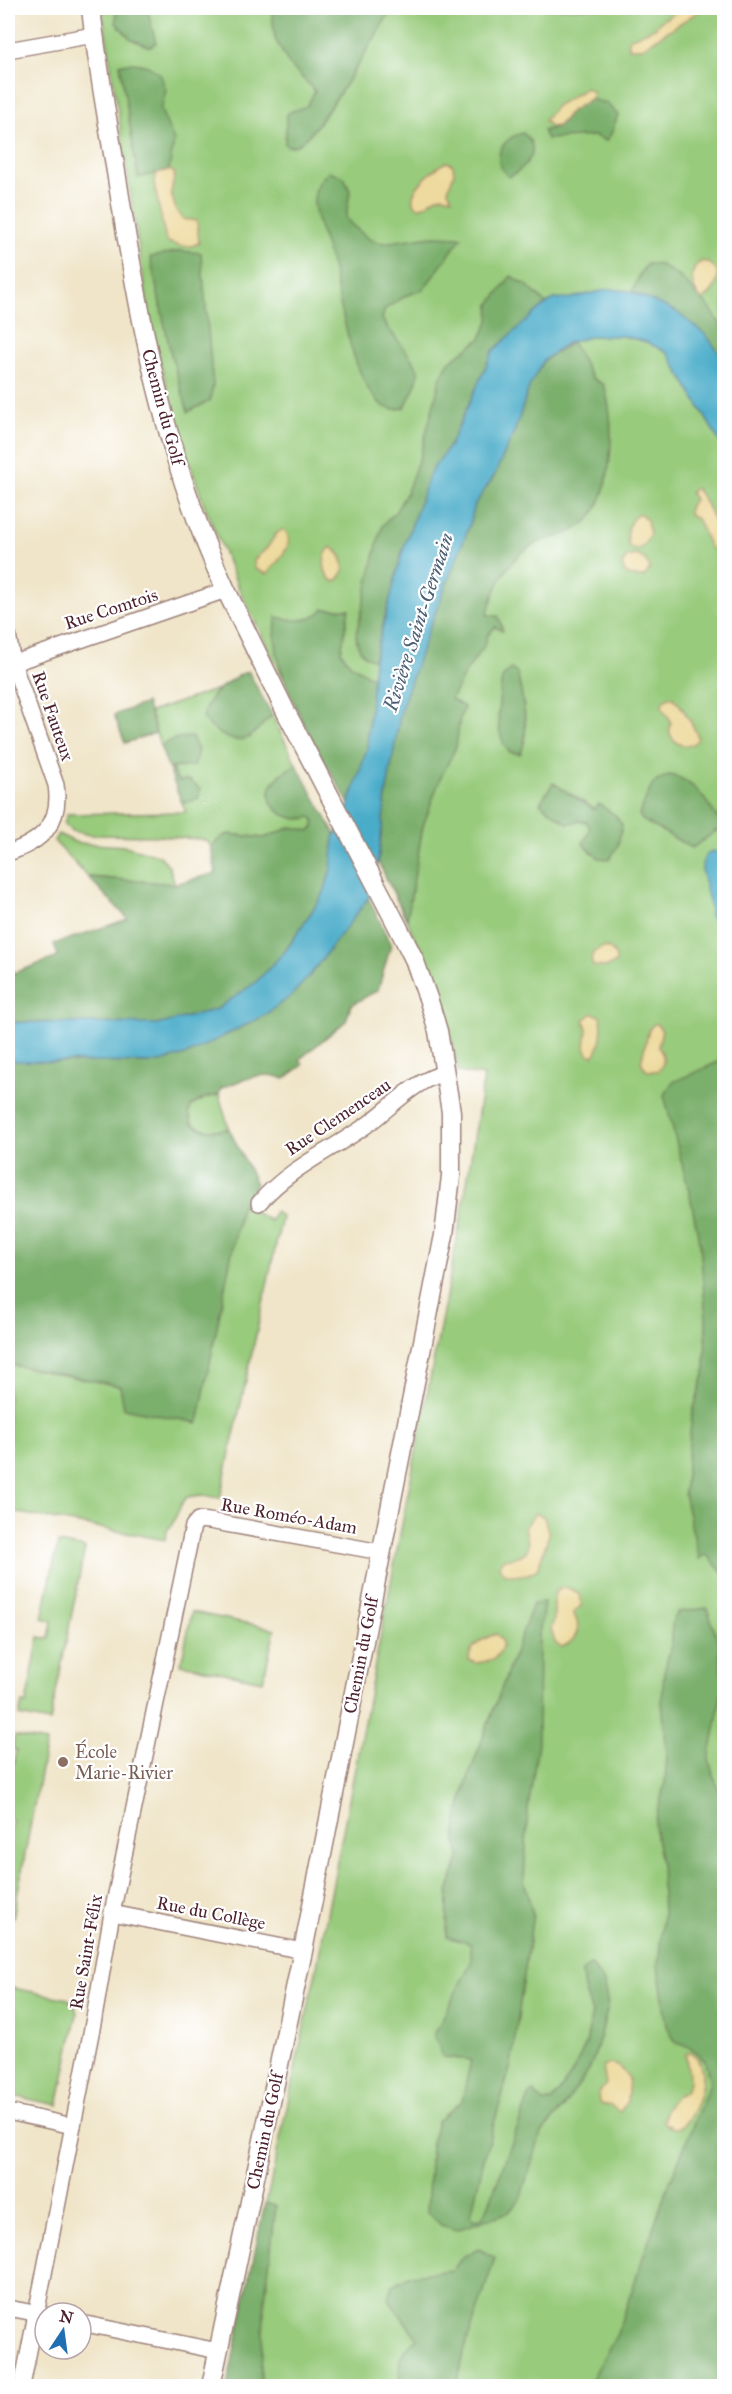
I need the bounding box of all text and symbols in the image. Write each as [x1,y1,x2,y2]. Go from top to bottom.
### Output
street label: Chemin du Golf [137,347,190,470]
water label: Rivière Saint-Germain [378,529,458,715]
street label: Rue Comtois [61,584,161,634]
street label: Rue Fauteux [27,668,79,764]
street label: Rue Clemenceau [281,1073,395,1160]
street label: Rue Roméo-Adam [219,1493,359,1539]
street label: Chemin du Golf [339,1592,384,1716]
place label: École Marie-Rivier [75,1739,173,1784]
marker: École Marie-Rivier [56,1755,70,1769]
street label: Rue du Collège [155,1892,267,1935]
street label: Rue Saint-Félix [65,1893,107,2011]
street label: Chemin du Golf [242,2068,289,2192]
north arrow [33,2301,93,2361]
text: N [58,2306,75,2328]

